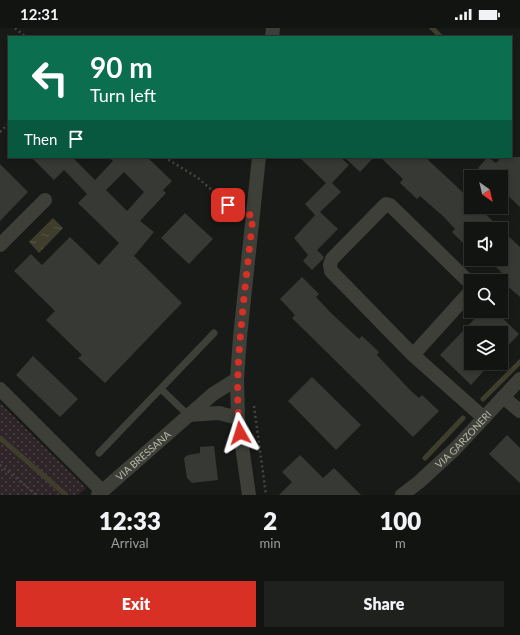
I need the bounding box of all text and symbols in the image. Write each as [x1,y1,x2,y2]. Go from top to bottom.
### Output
text: 12:31 [20,5,59,23]
text: 90 m [90,50,153,84]
icon: left [24,52,76,104]
text: Turn left [90,84,156,106]
icon: arrive [65,128,87,150]
text: Then [24,130,57,148]
north arrow [464,170,508,214]
map controls [464,170,508,370]
pin [211,188,245,222]
icon: arrive [217,194,239,216]
button: sound [464,222,508,266]
button: search [464,274,508,318]
button: layers [464,326,508,370]
street label: VIA GARZONERI [433,408,494,470]
position arrow [219,412,261,454]
street label: VIA BRESSANA [113,428,173,483]
text: 12:33 [99,506,161,535]
text: 2 [263,506,277,535]
text: 100 [379,506,421,535]
text: Arrival [111,535,149,551]
text: min [260,535,281,551]
text: m [395,535,406,551]
button: Exit [16,581,256,627]
button: Share [264,581,504,627]

